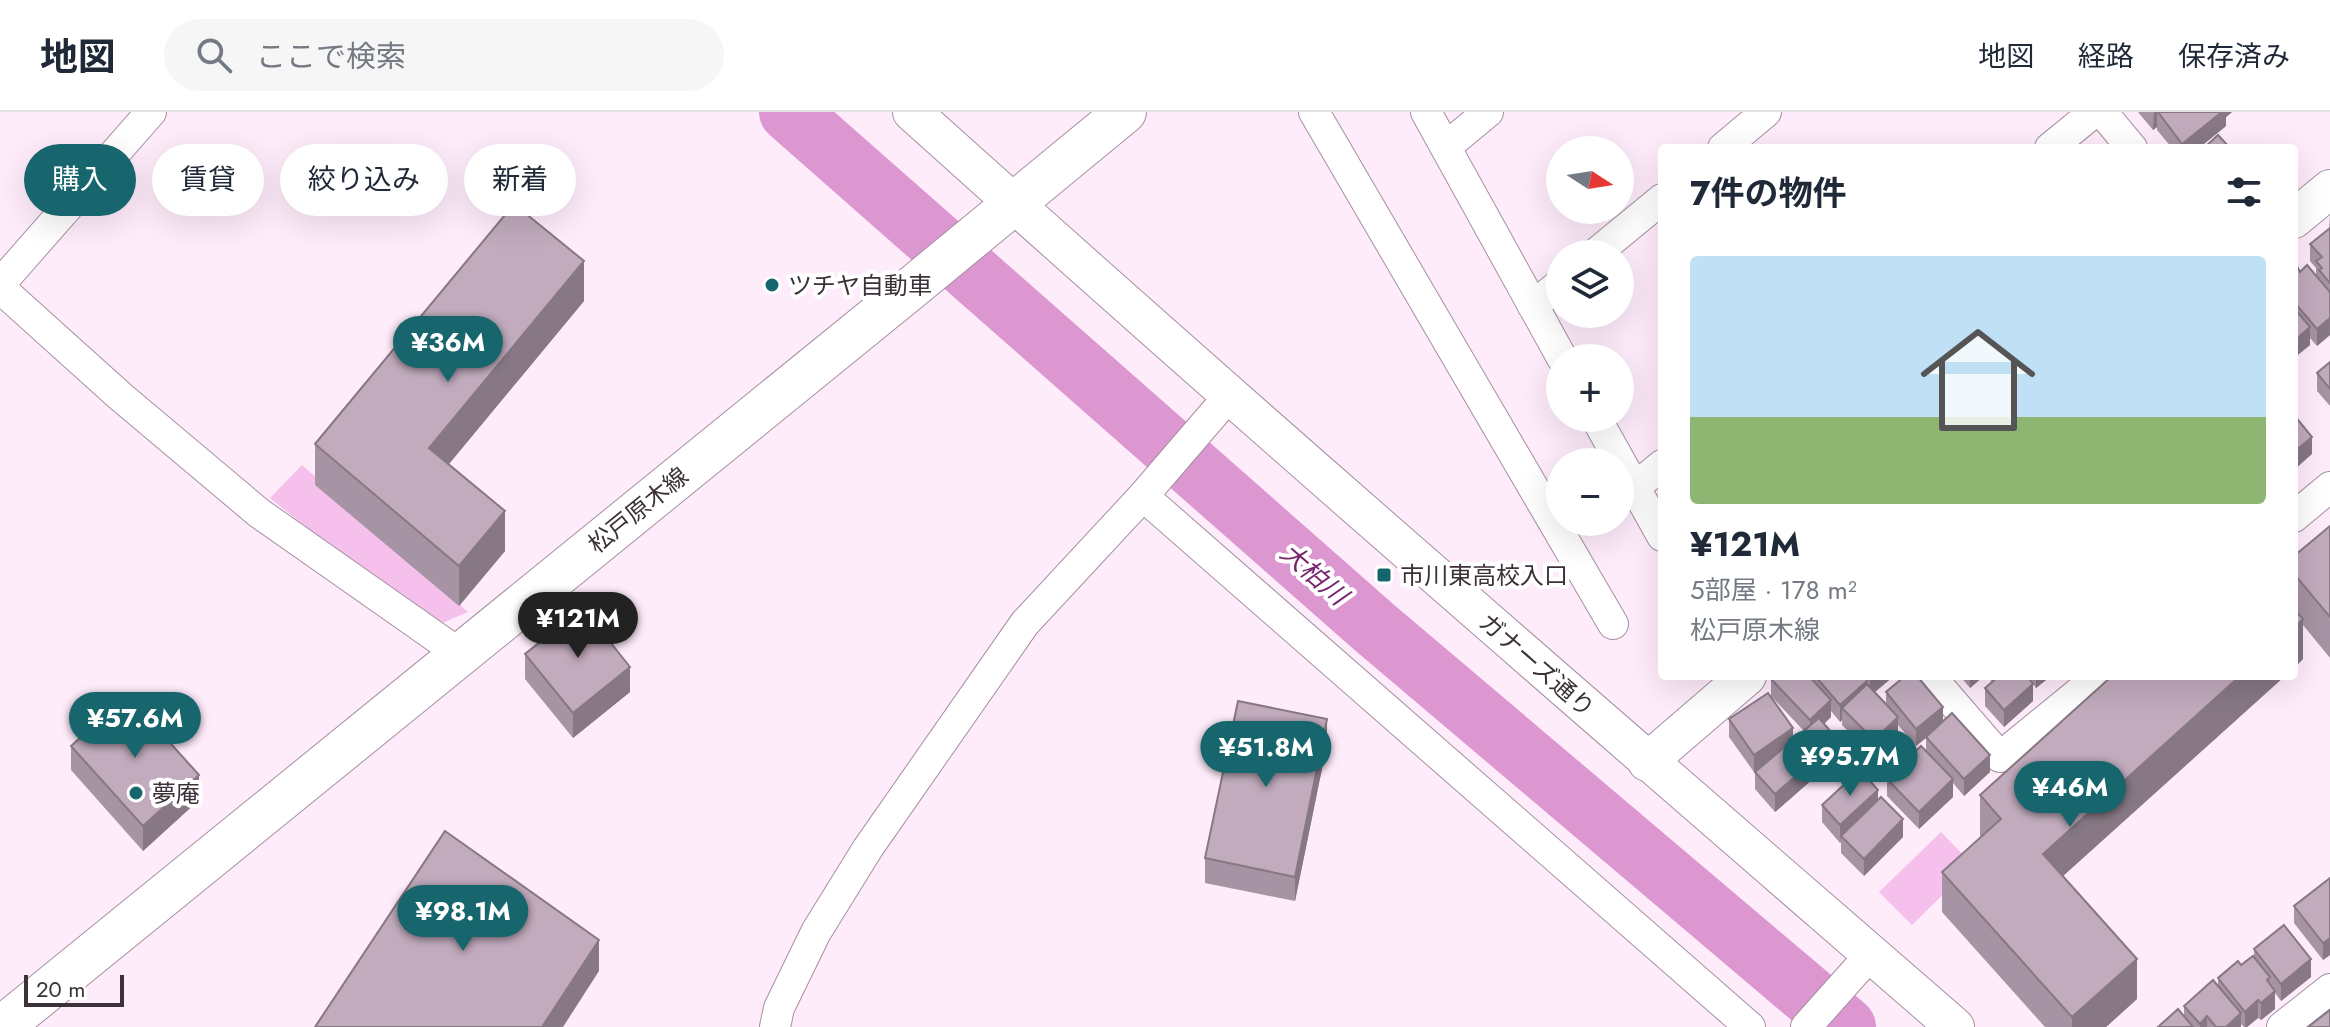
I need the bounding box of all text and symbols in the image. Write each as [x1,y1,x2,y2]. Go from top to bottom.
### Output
search box [164,19,724,91]
text: 地図 [40,29,116,84]
icon: search [192,33,236,77]
text: ここで検索 [256,35,406,78]
text: 地図 [1978,36,2034,77]
text: 経路 [2078,36,2134,77]
text: 保存済み [2178,36,2290,77]
north arrow [1546,136,1634,224]
map controls [1546,136,1634,536]
chip: 購入 [24,144,136,216]
chip: 賃貸 [152,144,264,216]
chip: 絞り込み [280,144,448,216]
chip: 新着 [464,144,576,216]
text: 7件の物件 [1690,169,1847,218]
icon: filters [2222,170,2266,214]
button: layers [1546,240,1634,328]
place label: ツチヤ自動車 [788,268,932,303]
marker: ツチヤ自動車 [763,276,781,294]
icon: home [1906,308,2050,452]
pin: ¥36M [401,316,495,384]
text: ¥36M [411,323,485,361]
button: + [1546,344,1634,432]
button: − [1546,448,1634,536]
street label: 松戸原木線 [580,459,696,561]
text: ¥121M [1690,520,1800,569]
water label: 大柏川 [1272,534,1358,616]
place label: 市川東高校入口 [1400,558,1568,593]
marker: 市川東高校入口 [1375,566,1393,584]
text: 5部屋 · 178 m² [1690,571,1857,609]
pin: ¥121M [522,592,634,660]
text: ¥121M [536,599,620,637]
street label: ガナーズ通り [1472,605,1602,725]
text: 松戸原木線 [1690,611,1820,649]
pin: ¥57.6M [70,692,200,760]
text: ¥57.6M [87,699,183,737]
pin: ¥51.8M [1201,721,1331,789]
text: ¥51.8M [1218,728,1314,766]
pin: ¥95.7M [1785,730,1915,798]
text: ¥95.7M [1801,737,1899,775]
pin: ¥46M [2023,761,2117,829]
text: ¥46M [2032,768,2108,806]
place label: 夢庵 [152,776,200,811]
marker: 夢庵 [127,784,145,802]
pin: ¥98.1M [398,885,528,953]
text: ¥98.1M [415,892,511,930]
scale bar [24,971,124,1007]
text: 20 m [36,973,85,1005]

